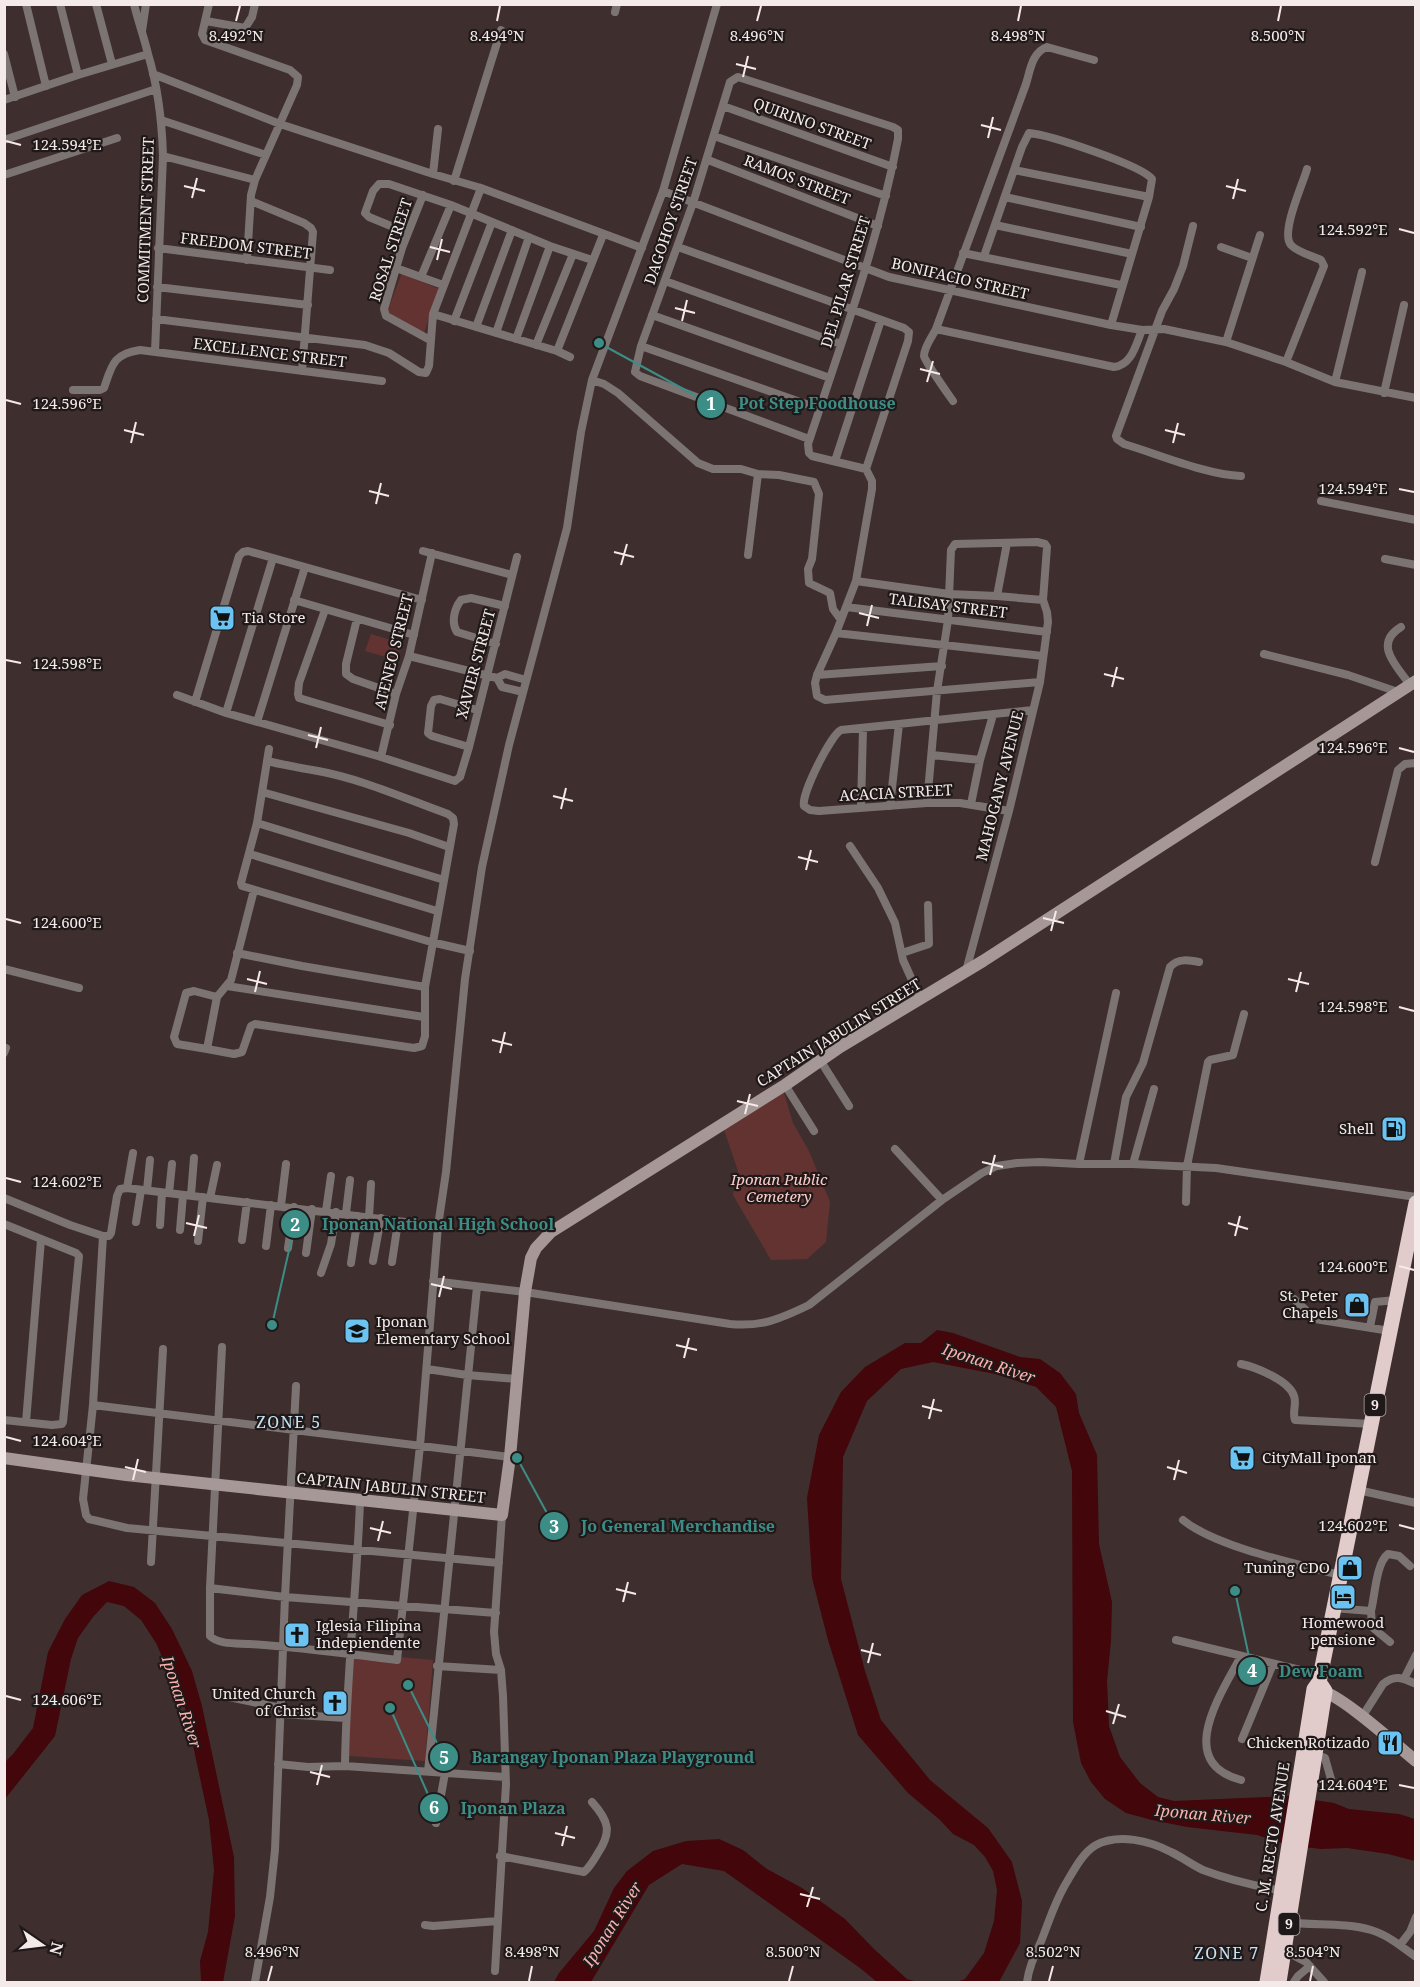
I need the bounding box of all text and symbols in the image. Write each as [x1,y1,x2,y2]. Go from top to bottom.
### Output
text: 8.492°N [209,25,264,45]
text: 8.494°N [470,25,525,45]
text: 8.496°N [730,25,785,45]
text: 8.498°N [991,25,1046,45]
text: 8.500°N [1251,25,1306,45]
street label: QUIRINO STREET [751,92,874,154]
text: 124.594°E [32,134,102,154]
street label: COMMITMENT STREET [132,137,158,303]
street label: RAMOS STREET [741,150,853,209]
street label: DAGOHOY STREET [639,154,701,287]
street label: ROSAL STREET [364,196,416,304]
street label: DEL PILAR STREET [816,214,875,350]
text: 124.592°E [1318,219,1388,239]
street label: FREEDOM STREET [179,227,313,263]
street label: BONIFACIO STREET [890,252,1031,304]
street label: EXCELLENCE STREET [192,333,348,371]
callout: Pot Step Foodhouse [696,387,907,421]
text: 1 [706,391,716,415]
text: Pot Step Foodhouse [738,392,896,414]
text: 124.596°E [32,393,102,413]
text: 124.594°E [1318,478,1388,498]
street label: TALISAY STREET [888,588,1008,622]
street label: ATENEO STREET [369,592,417,712]
supermarket icon: Tia Store [207,603,237,633]
place label: Tia Store [242,607,306,627]
street label: XAVIER STREET [451,607,499,721]
text: 124.598°E [32,653,102,673]
street label: MAHOGANY AVENUE [971,709,1027,863]
text: 124.596°E [1318,737,1388,757]
street label: ACACIA STREET [839,779,953,805]
text: 124.600°E [32,912,102,932]
street label: CAPTAIN JABULIN STREET [753,973,924,1091]
text: 124.598°E [1318,996,1388,1016]
fuel station icon: Shell [1379,1114,1409,1144]
place label: Shell [1339,1118,1374,1138]
park label: Iponan Public Cemetery [730,1169,828,1206]
text: 124.602°E [32,1171,102,1191]
callout: Iponan National High School [280,1207,566,1241]
text: 2 [290,1212,300,1236]
text: Iponan National High School [322,1213,554,1235]
text: 124.600°E [1318,1256,1388,1276]
place label: St. Peter Chapels [1279,1285,1338,1322]
shop icon: St. Peter Chapels [1342,1290,1372,1320]
place label: Iponan Elementary School [376,1311,510,1348]
school or university icon: Iponan Elementary School [342,1316,372,1346]
water label: Iponan River [939,1337,1039,1389]
road number: 9 [1364,1394,1386,1416]
district label: ZONE 5 [256,1411,322,1433]
text: 124.604°E [32,1430,102,1450]
supermarket icon: CityMall Iponan [1227,1443,1257,1473]
place label: CityMall Iponan [1262,1447,1377,1467]
street label: CAPTAIN JABULIN STREET [296,1467,487,1507]
callout: Jo General Merchandise [539,1509,787,1543]
text: 3 [549,1514,559,1538]
text: Jo General Merchandise [580,1515,775,1537]
text: 124.602°E [1318,1515,1388,1535]
shop icon: Tuning CDO [1335,1553,1365,1583]
place label: Tuning CDO [1244,1557,1330,1577]
hotel icon: Homewood pensione [1328,1582,1358,1612]
place label: Homewood pensione [1302,1612,1384,1649]
place label: Iglesia Filipina Indepiendente [316,1615,421,1652]
church icon: Iglesia Filipina Indepiendente [282,1620,312,1650]
water label: Iponan River [156,1652,208,1752]
callout: Dew Foam [1237,1654,1374,1688]
text: 4 [1247,1658,1257,1682]
text: Dew Foam [1279,1660,1363,1682]
place label: United Church of Christ [212,1683,316,1720]
church icon: United Church of Christ [320,1688,350,1718]
text: 124.606°E [32,1689,102,1709]
restaurant icon: Chicken Rotizado [1375,1728,1405,1758]
place label: Chicken Rotizado [1246,1732,1370,1752]
callout: Barangay Iponan Plaza Playground [429,1740,766,1774]
text: 5 [439,1745,449,1769]
text: Barangay Iponan Plaza Playground [472,1746,755,1768]
street label: C. M. RECTO AVENUE [1250,1761,1294,1913]
text: 124.604°E [1318,1774,1388,1794]
callout: Iponan Plaza [419,1791,578,1825]
text: 6 [429,1795,439,1819]
text: Iponan Plaza [460,1797,566,1819]
water label: Iponan River [1153,1799,1252,1829]
water label: Iponan River [577,1877,647,1972]
road number: 9 [1278,1913,1300,1935]
north arrow [12,1915,72,1975]
text: N [44,1940,69,1958]
text: 8.496°N [245,1941,300,1961]
text: 8.498°N [505,1941,560,1961]
text: 8.500°N [766,1941,821,1961]
text: 8.502°N [1026,1941,1081,1961]
text: 8.504°N [1286,1941,1341,1961]
district label: ZONE 7 [1194,1942,1260,1964]

